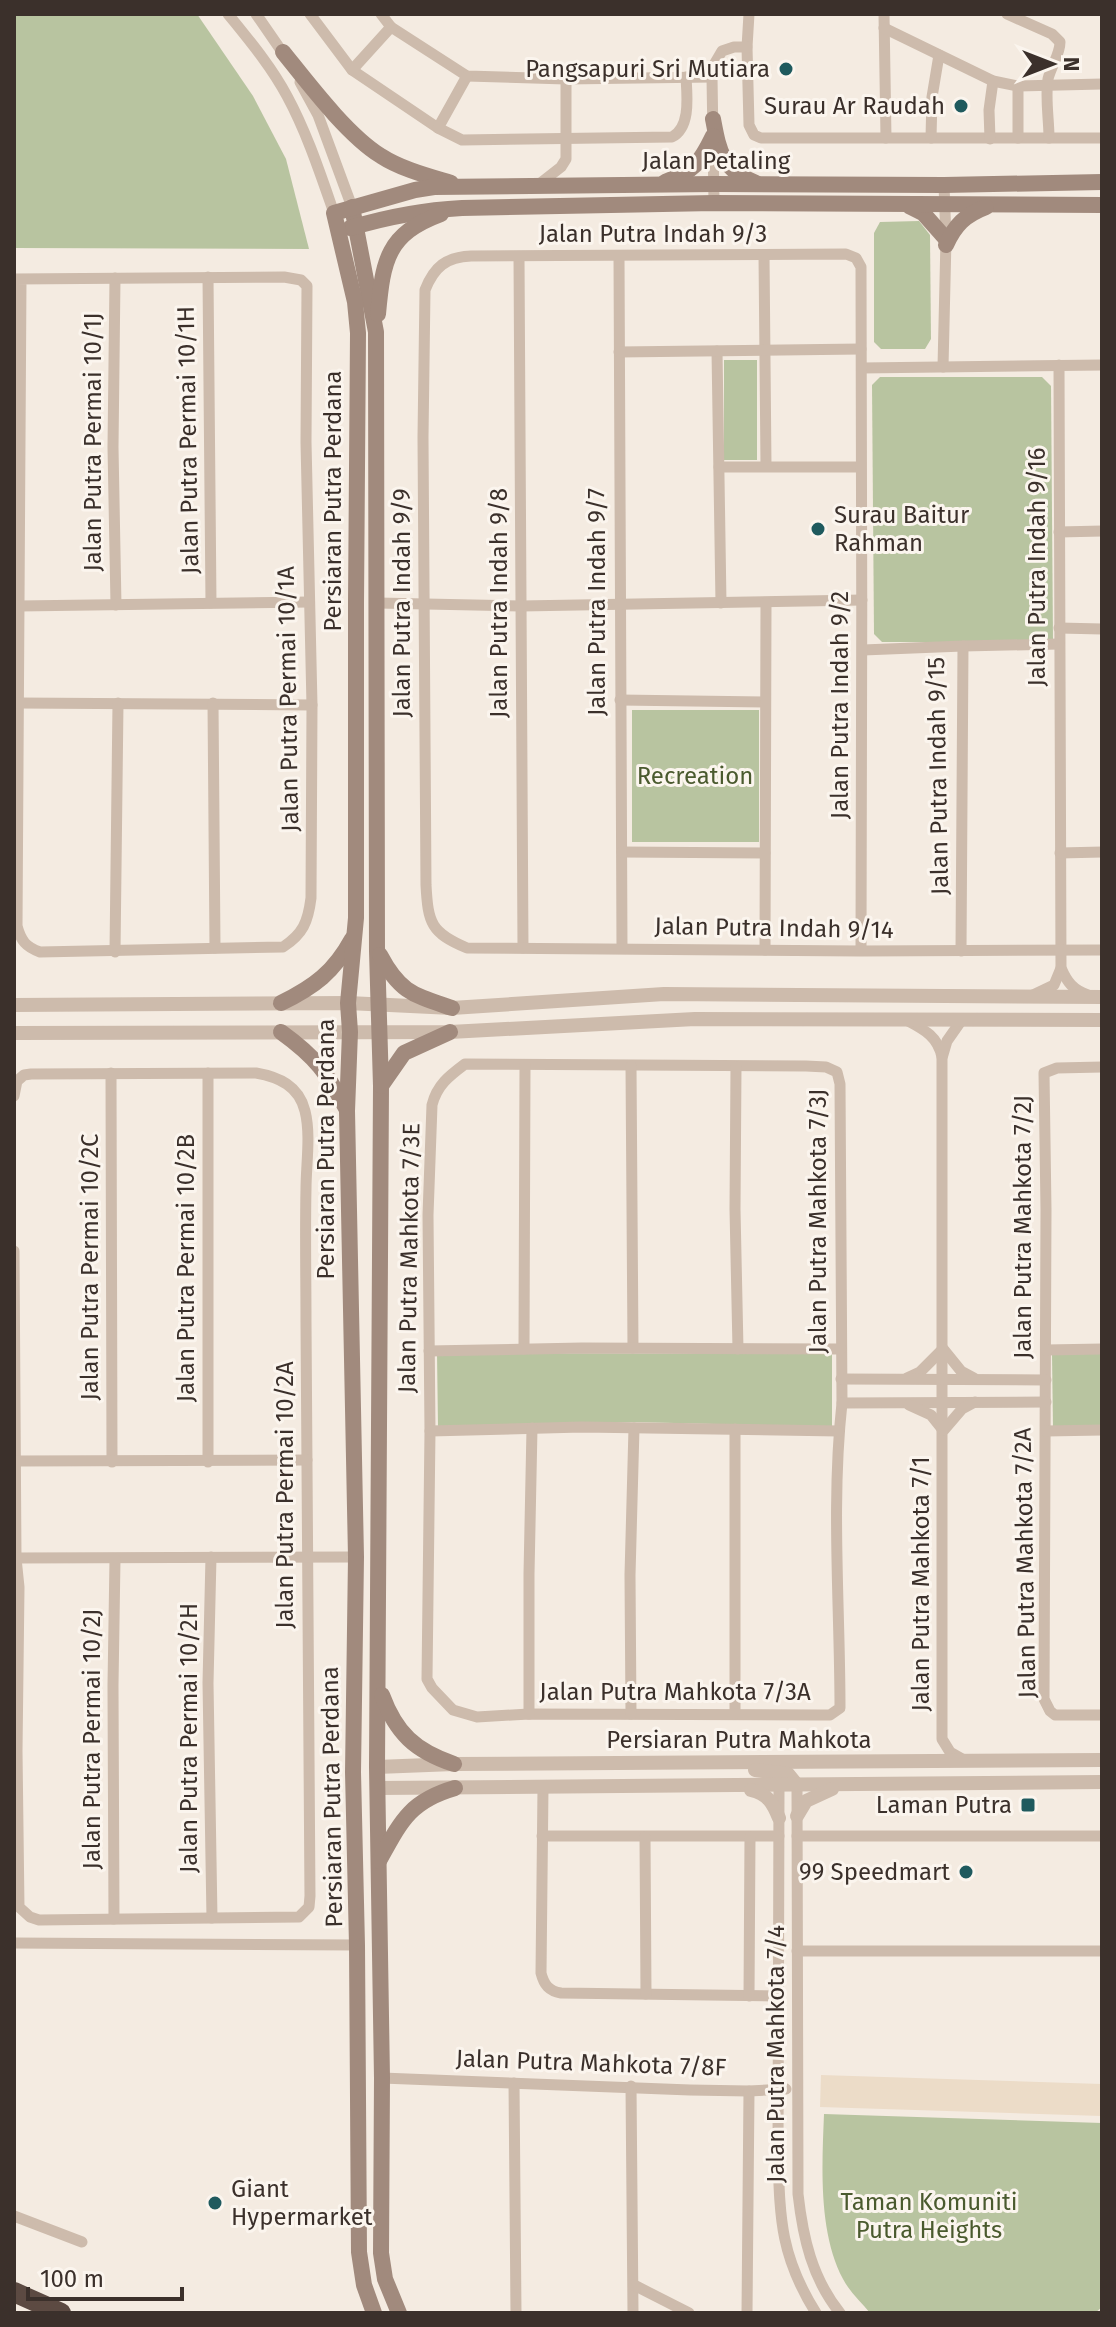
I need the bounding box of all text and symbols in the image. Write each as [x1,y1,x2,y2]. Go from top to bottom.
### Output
north arrow [1012,24,1092,104]
place label: Pangsapuri Sri Mutiara [525,55,770,83]
text: N [1058,57,1085,71]
marker: Pangsapuri Sri Mutiara [777,60,795,78]
place label: Surau Ar Raudah [764,92,945,120]
marker: Surau Ar Raudah [952,97,970,115]
street label: Jalan Petaling [642,147,791,175]
street label: Jalan Putra Indah 9/3 [539,220,767,248]
street label: Jalan Putra Permai 10/1H [172,306,204,574]
street label: Jalan Putra Permai 10/1J [79,312,107,572]
street label: Persiaran Putra Perdana [319,370,347,632]
street label: Jalan Putra Indah 9/16 [1023,447,1051,687]
street label: Jalan Putra Indah 9/9 [388,488,416,718]
street label: Jalan Putra Indah 9/8 [485,488,513,718]
street label: Jalan Putra Indah 9/7 [583,488,611,716]
place label: Surau Baitur Rahman [834,501,970,557]
marker: Surau Baitur Rahman [809,520,827,538]
street label: Jalan Putra Permai 10/1A [272,566,304,832]
street label: Jalan Putra Indah 9/2 [826,591,854,819]
street label: Jalan Putra Indah 9/15 [922,657,954,895]
park label: Recreation [637,762,753,790]
street label: Jalan Putra Indah 9/14 [654,912,894,944]
street label: Persiaran Putra Perdana [312,1018,340,1280]
street label: Jalan Putra Mahkota 7/3J [804,1089,832,1353]
street label: Jalan Putra Mahkota 7/2J [1009,1095,1037,1359]
street label: Jalan Putra Mahkota 7/3E [393,1123,425,1393]
street label: Jalan Putra Permai 10/2C [76,1134,104,1401]
street label: Jalan Putra Permai 10/2B [172,1134,200,1402]
street label: Jalan Putra Permai 10/2A [271,1361,299,1629]
street label: Jalan Putra Mahkota 7/2A [1009,1427,1041,1699]
street label: Jalan Putra Mahkota 7/1 [907,1456,935,1712]
street label: Jalan Putra Permai 10/2H [175,1603,203,1873]
street label: Jalan Putra Permai 10/2J [78,1609,106,1869]
street label: Persiaran Putra Perdana [316,1666,348,1928]
street label: Jalan Putra Mahkota 7/3A [539,1678,811,1706]
street label: Persiaran Putra Mahkota [606,1726,872,1754]
place label: Laman Putra [876,1791,1012,1819]
marker: Laman Putra [1019,1796,1037,1814]
place label: 99 Speedmart [799,1858,950,1886]
marker: 99 Speedmart [957,1863,975,1881]
street label: Jalan Putra Mahkota 7/4 [762,1925,790,2183]
street label: Jalan Putra Mahkota 7/8F [455,2044,727,2082]
place label: Giant Hypermarket [231,2175,373,2231]
park label: Taman Komuniti Putra Heights [841,2188,1017,2244]
marker: Giant Hypermarket [206,2194,224,2212]
scale bar [28,2251,182,2301]
text: 100 m [40,2265,104,2293]

